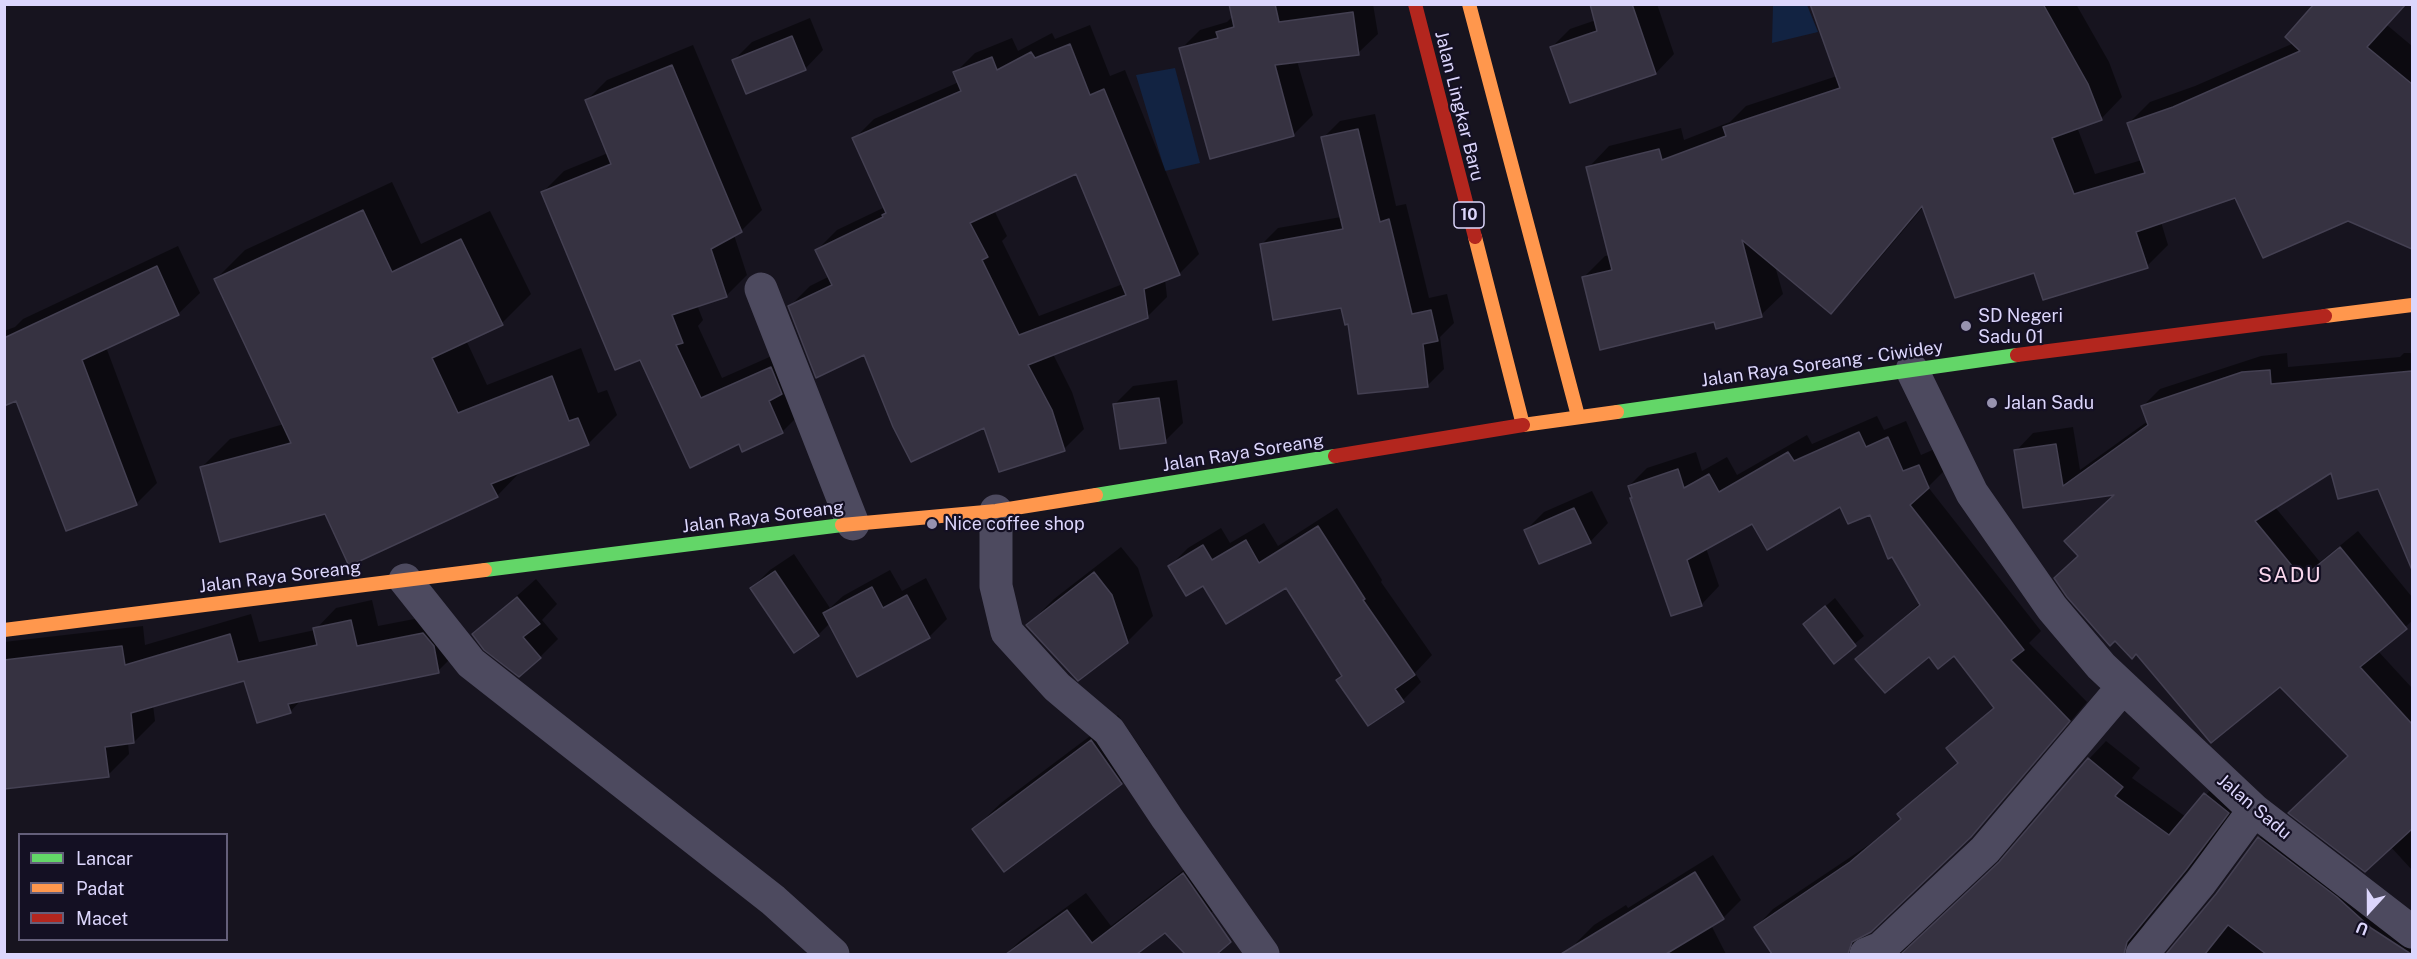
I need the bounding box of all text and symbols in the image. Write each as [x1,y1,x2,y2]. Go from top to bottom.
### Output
street label: Jalan Lingkar Baru [1430,29,1488,183]
road number: 10 [1454,202,1484,228]
place label: SD Negeri Sadu 01 [1978,305,2063,348]
marker: SD Negeri Sadu 01 [1959,319,1973,333]
street label: Jalan Raya Soreang - Ciwidey [1699,336,1945,392]
place label: Jalan Sadu [2004,392,2094,414]
marker: Jalan Sadu [1985,396,1999,410]
street label: Jalan Raya Soreang [1161,430,1325,476]
street label: Jalan Raya Soreang [681,496,845,538]
place label: Nice coffee shop [944,513,1085,535]
marker: Nice coffee shop [925,517,939,531]
street label: Jalan Raya Soreang [198,556,362,598]
district label: SADU [2258,563,2322,589]
street label: Jalan Sadu [2213,770,2295,844]
legend [18,833,228,941]
text: Lancar [76,848,133,869]
text: Padat [76,878,125,899]
north arrow [2339,881,2399,941]
text: Macet [76,908,128,929]
text: U [2354,917,2371,939]

